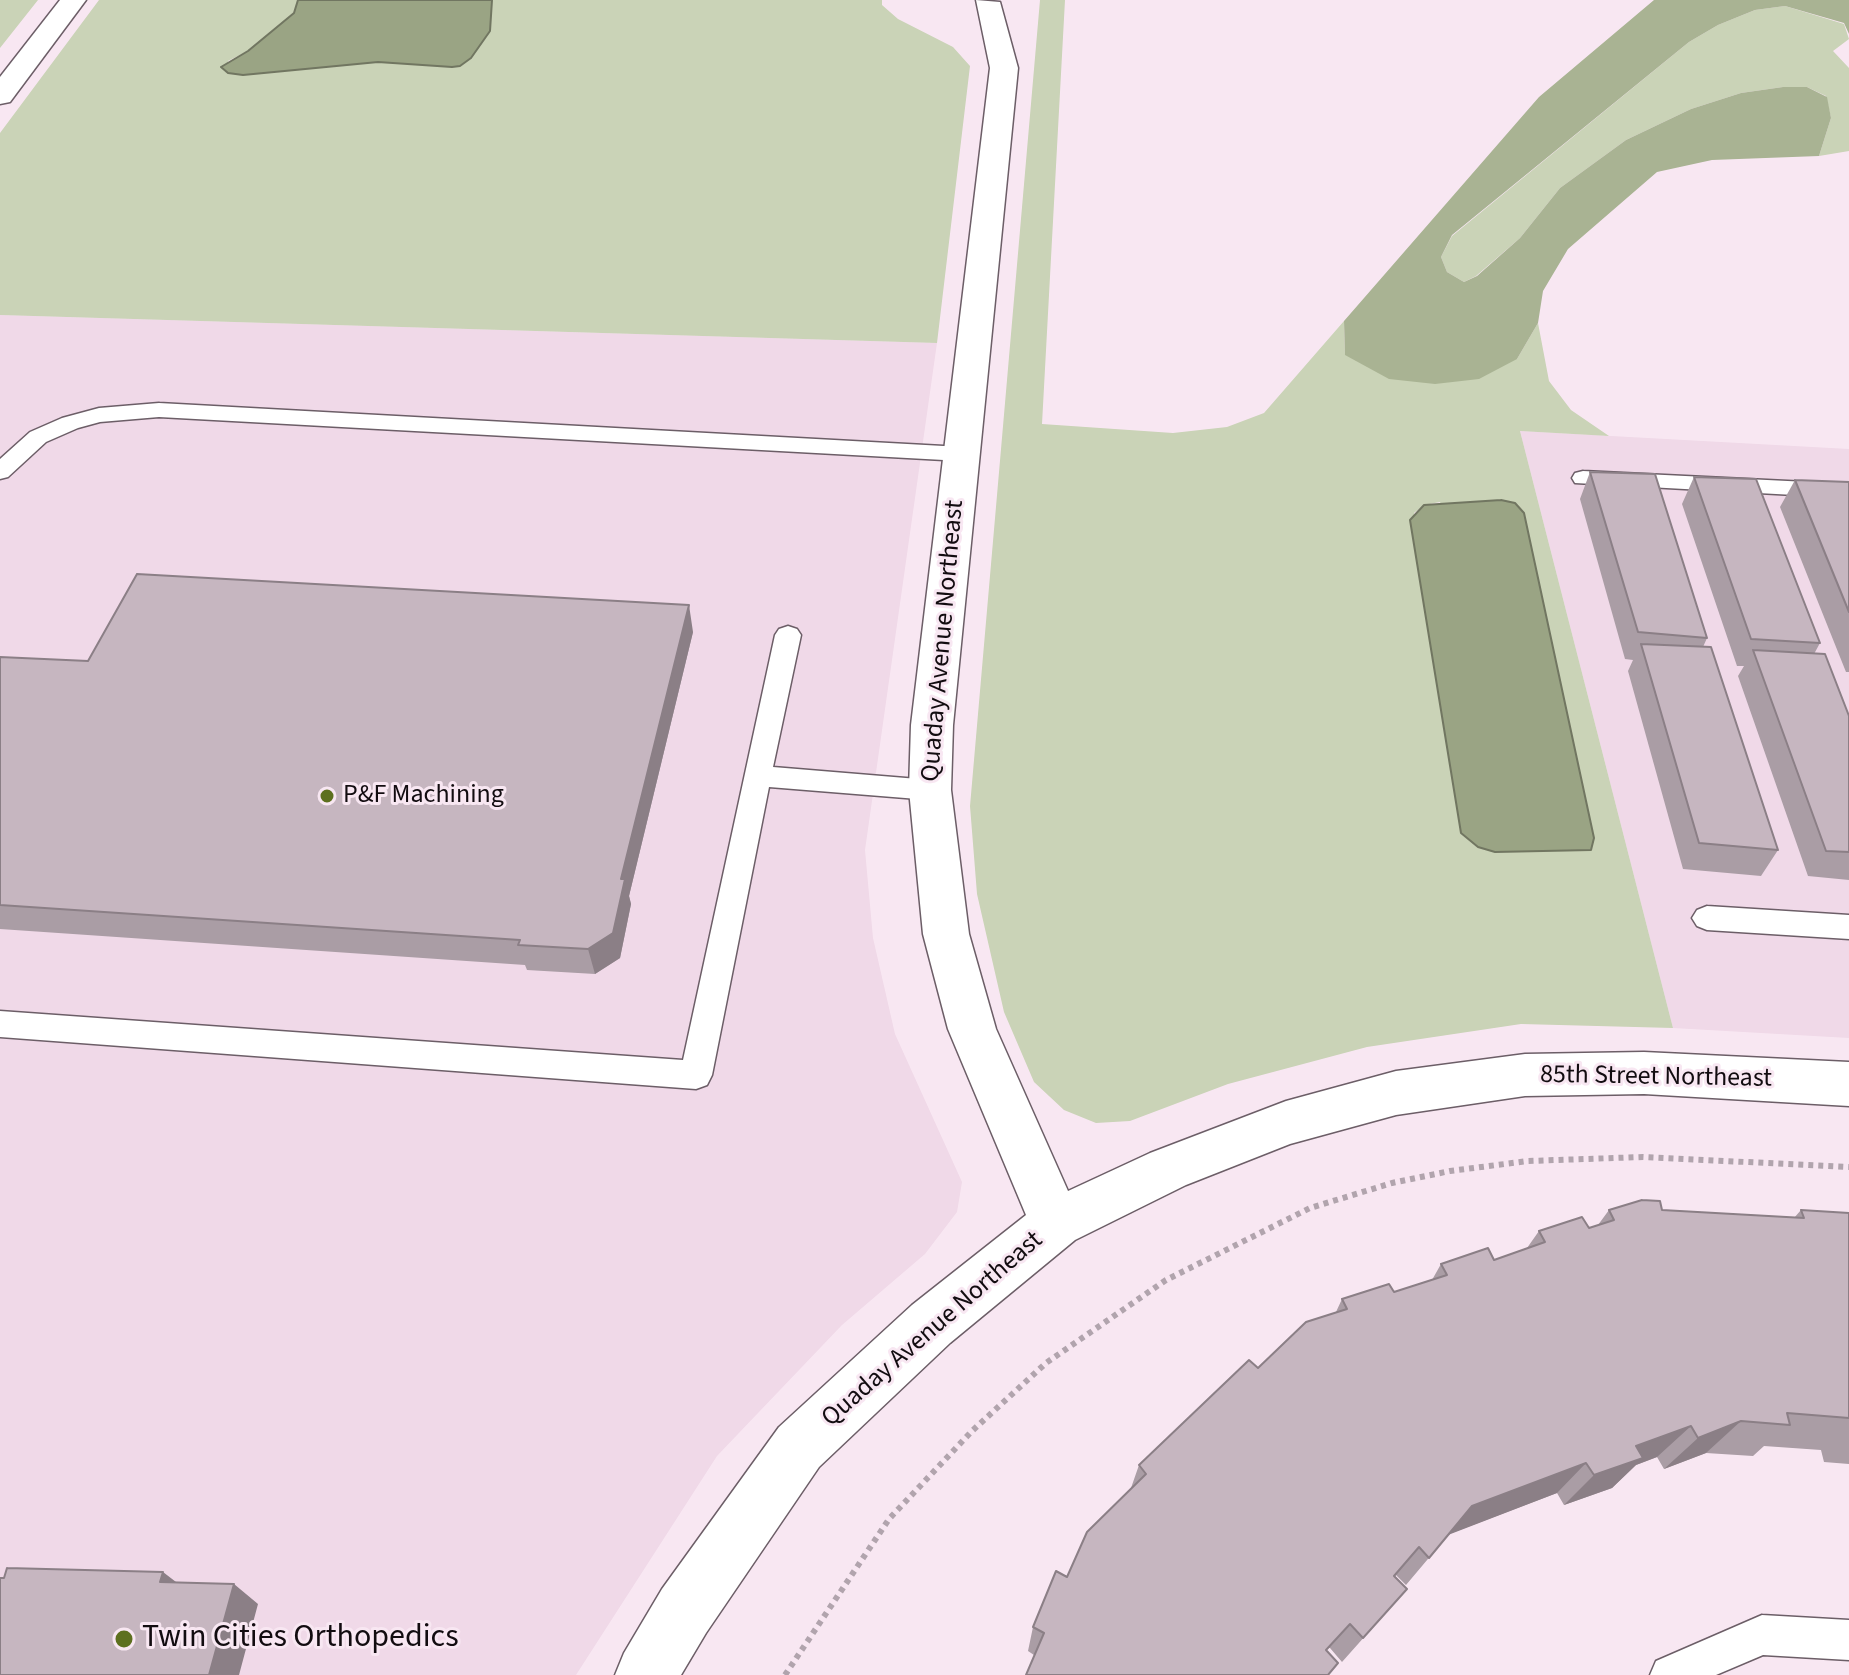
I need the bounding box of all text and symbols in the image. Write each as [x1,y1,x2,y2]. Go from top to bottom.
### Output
street label: Quaday Avenue Northeast [916,499,972,783]
place label: P&F Machining [343,780,504,812]
marker: P&F Machining [318,787,336,805]
street label: 85th Street Northeast [1540,1060,1772,1096]
street label: Quaday Avenue Northeast [816,1226,1050,1434]
place label: Twin Cities Orthopedics [142,1620,459,1658]
marker: Twin Cities Orthopedics [113,1628,135,1650]

